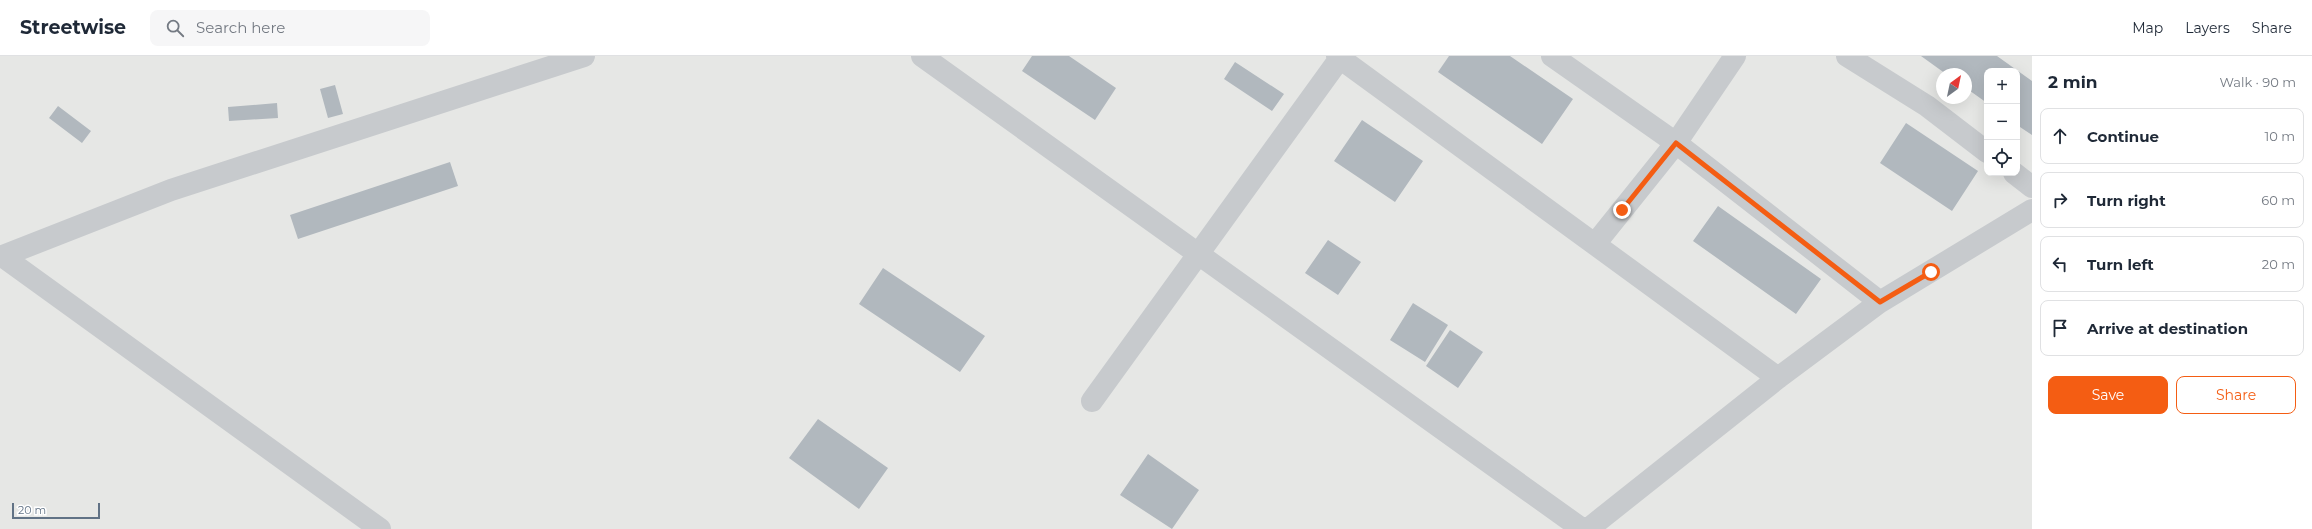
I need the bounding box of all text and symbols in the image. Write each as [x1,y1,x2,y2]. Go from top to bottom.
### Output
search box [150,10,430,46]
text: Streetwise [20,16,126,39]
icon: search [164,17,186,39]
text: Search here [196,18,285,37]
text: Map [2132,19,2163,37]
text: Layers [2185,19,2230,37]
text: Share [2252,19,2292,37]
north arrow [1936,68,1972,104]
map controls [1984,68,2020,176]
button: + [1984,68,2020,104]
text: 2 min [2048,72,2098,92]
text: Walk · 90 m [2220,74,2296,90]
button: − [1984,104,2020,140]
icon: ahead [2049,125,2071,147]
text: Continue [2087,127,2159,146]
text: 10 m [2265,128,2295,144]
button: locate [1984,140,2020,176]
icon: right [2049,189,2071,211]
text: Turn right [2087,191,2166,210]
text: 60 m [2261,192,2295,208]
route end [1613,201,1631,219]
icon: left [2049,253,2071,275]
text: Turn left [2087,255,2154,274]
text: 20 m [2262,256,2295,272]
route start [1922,263,1940,281]
icon: arrive [2049,317,2071,339]
text: Arrive at destination [2087,319,2248,338]
button: Save [2048,376,2168,414]
button: Share [2176,376,2296,414]
scale bar [12,501,100,520]
text: 20 m [18,503,46,517]

